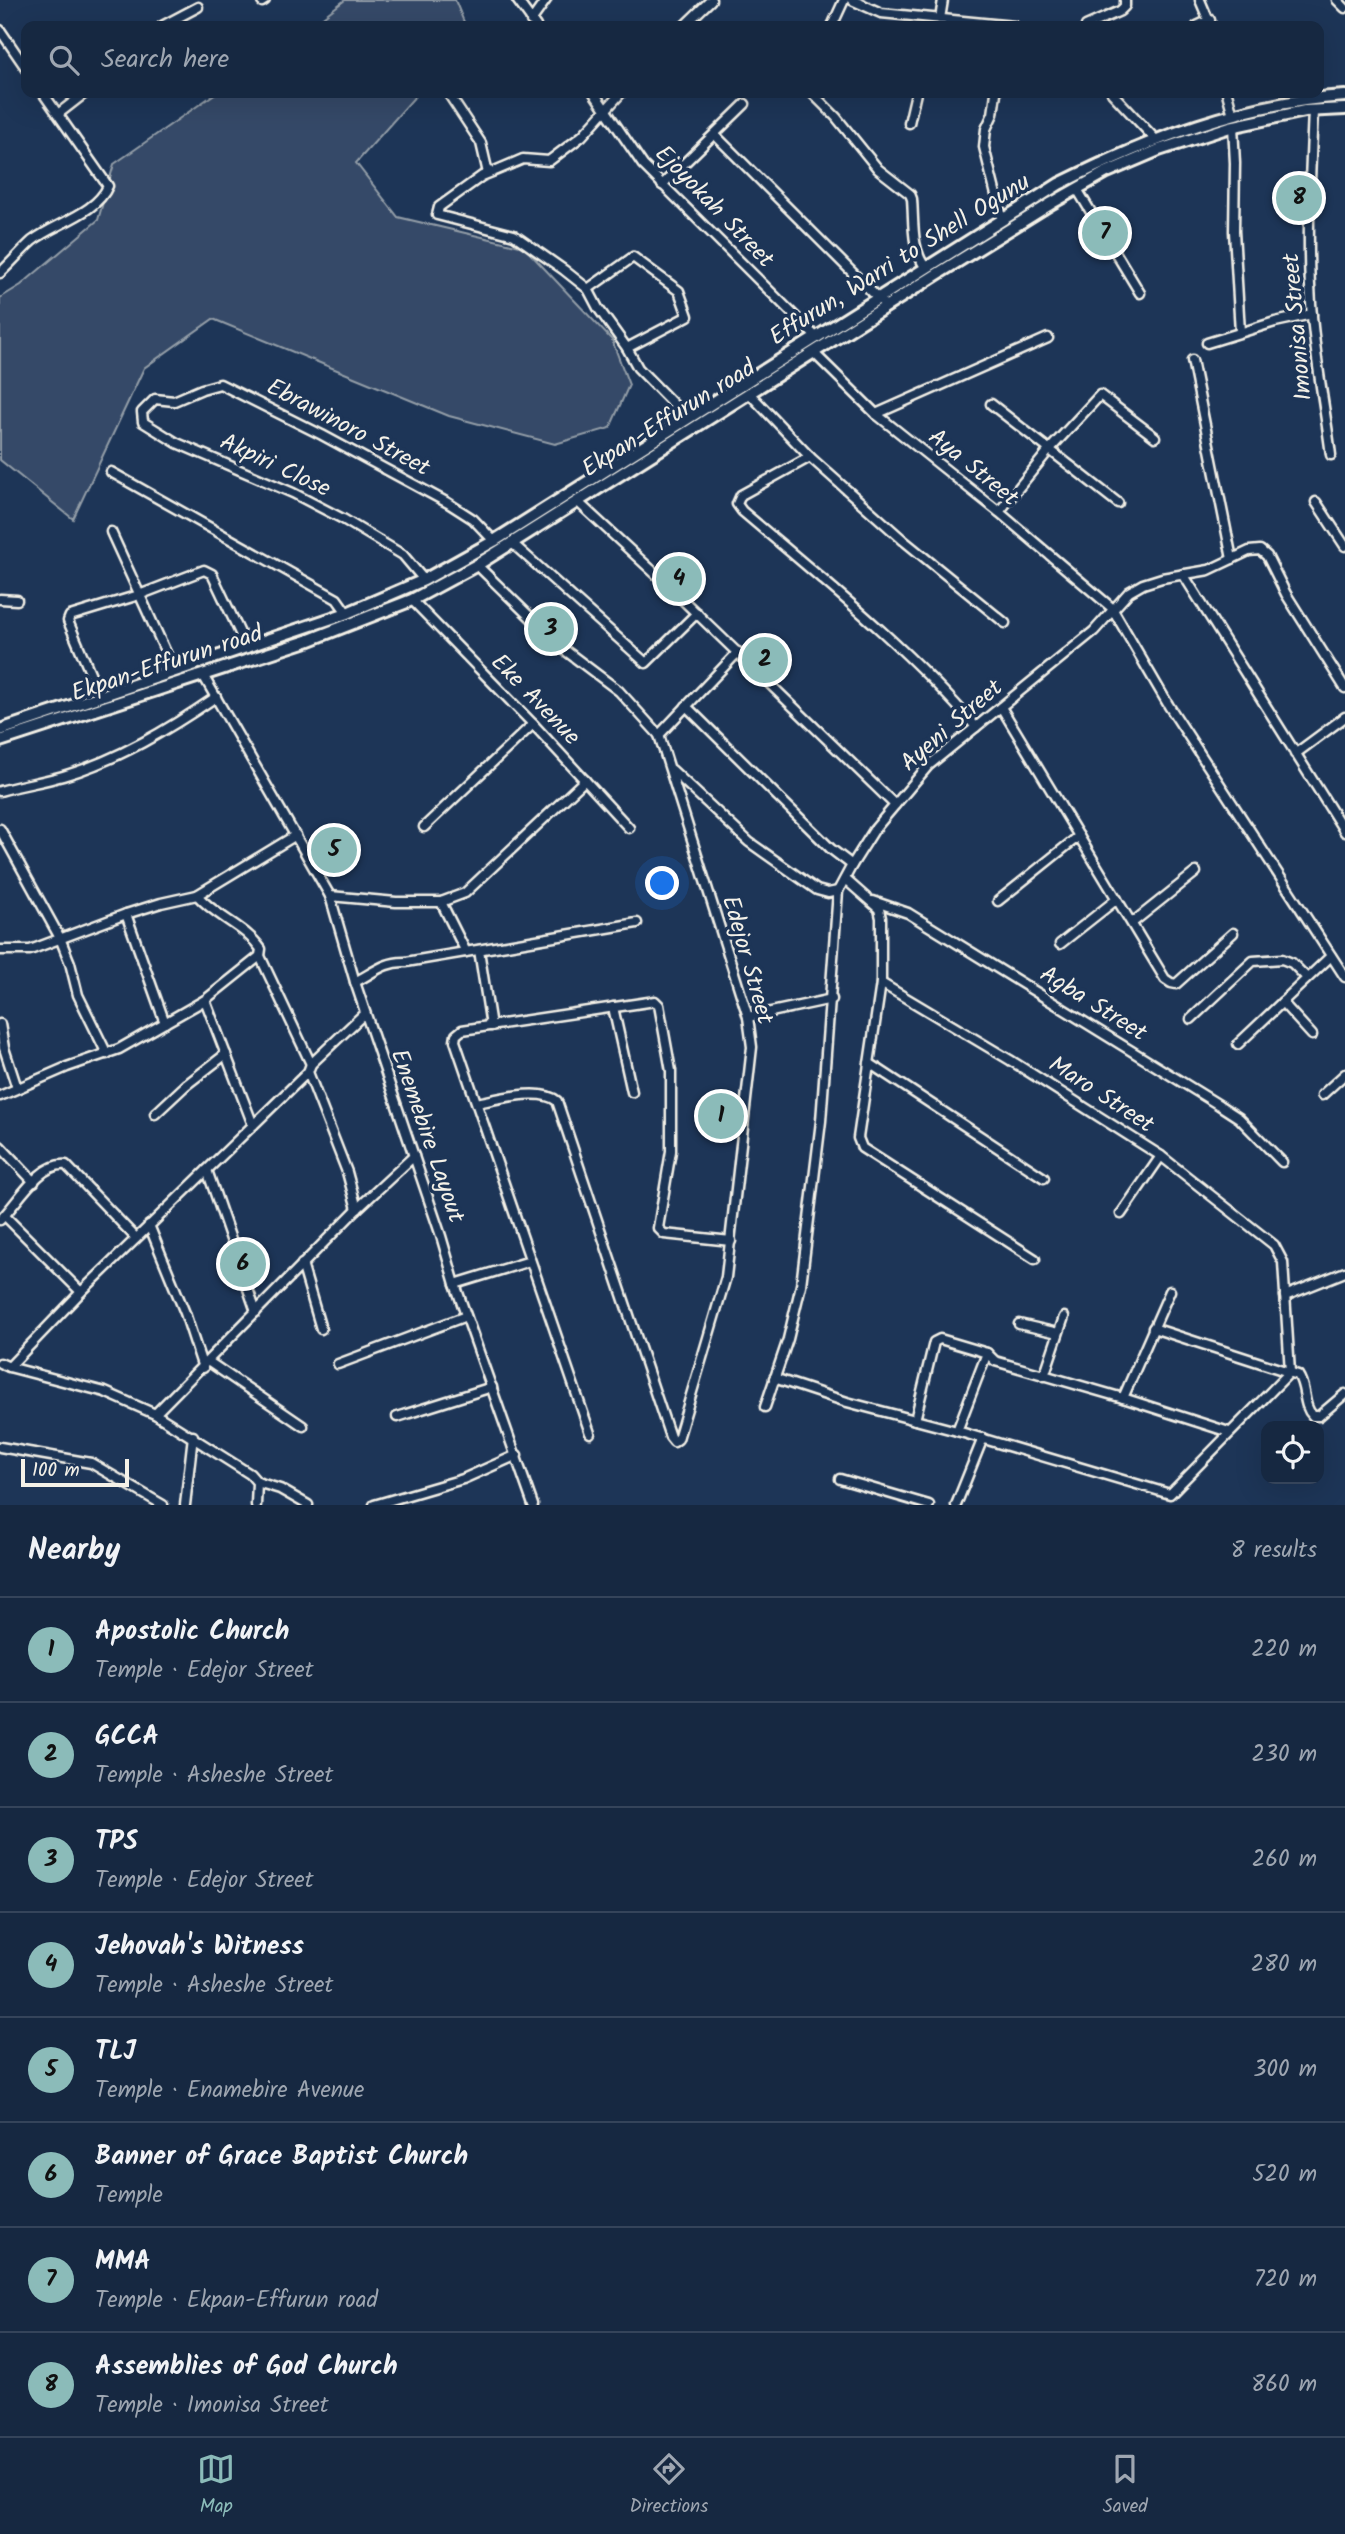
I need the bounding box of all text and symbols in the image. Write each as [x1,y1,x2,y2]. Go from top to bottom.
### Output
search box [21,21,1324,98]
text: Search here [101,39,229,81]
icon: search [45,41,83,79]
street label: Ejoyokah Street [645,136,784,278]
street label: Effurun, Warri to Shell Ogunu [762,163,1039,357]
pin: 8 [1276,172,1322,224]
pin: 7 [1082,207,1128,259]
street label: Imonisa Street [1272,251,1324,402]
street label: Ekpan-Effurun road [574,349,765,488]
street label: Ebrawinoro Street [259,368,438,488]
street label: Aya Street [919,419,1028,517]
street label: Akpiri Close [213,423,337,509]
pin: 4 [656,553,702,605]
pin: 3 [528,603,574,655]
street label: Ekpan-Effurun road [66,614,269,713]
pin: 2 [742,634,788,686]
street label: Eke Avenue [481,645,590,756]
street label: Ayeni Street [892,670,1013,782]
pin: 5 [311,824,357,876]
your location [645,866,679,900]
street label: Edejor Street [710,891,784,1030]
street label: Agba Street [1032,956,1155,1053]
street label: Enemebire Layout [379,1044,475,1229]
street label: Maro Street [1040,1046,1162,1144]
pin: 1 [698,1090,744,1142]
pin: 6 [220,1238,266,1290]
map controls [1261,1421,1324,1484]
button: locate [1261,1421,1324,1484]
scale bar [21,1456,130,1488]
text: 100 m [32,1456,80,1486]
text: Nearby [28,1527,120,1575]
text: 8 results [1231,1533,1317,1569]
text: Apostolic Church [95,1611,289,1653]
text: 1 [48,1632,54,1668]
text: 220 m [1251,1632,1317,1668]
text: Temple · Edejor Street [95,1653,314,1689]
text: GCCA [95,1716,159,1758]
text: 2 [44,1737,58,1773]
text: 230 m [1251,1737,1317,1773]
text: Temple · Asheshe Street [95,1758,333,1794]
text: TPS [95,1821,138,1863]
text: 3 [45,1842,57,1878]
text: 260 m [1252,1842,1317,1878]
text: Temple · Edejor Street [95,1863,314,1899]
text: Jehovah's Witness [95,1926,304,1968]
text: 4 [45,1947,57,1983]
text: 280 m [1251,1947,1317,1983]
text: Temple · Asheshe Street [95,1968,333,2004]
text: TLJ [95,2031,136,2073]
text: 5 [45,2052,57,2088]
text: 300 m [1253,2052,1317,2088]
text: Temple · Enamebire Avenue [95,2073,364,2109]
text: Banner of Grace Baptist Church [95,2136,468,2178]
text: 6 [45,2157,57,2193]
text: 520 m [1252,2157,1317,2193]
text: Temple [95,2178,163,2214]
text: MMA [95,2241,151,2283]
text: 7 [46,2262,56,2298]
text: 720 m [1254,2262,1317,2298]
text: Temple · Ekpan-Effurun road [95,2283,378,2319]
text: Assemblies of God Church [95,2346,398,2388]
text: 8 [44,2367,58,2403]
text: 860 m [1251,2367,1317,2403]
text: Temple · Imonisa Street [95,2388,329,2424]
tab: Map [197,2450,235,2522]
tab: Directions [630,2450,708,2522]
tab: Saved [1103,2450,1148,2522]

